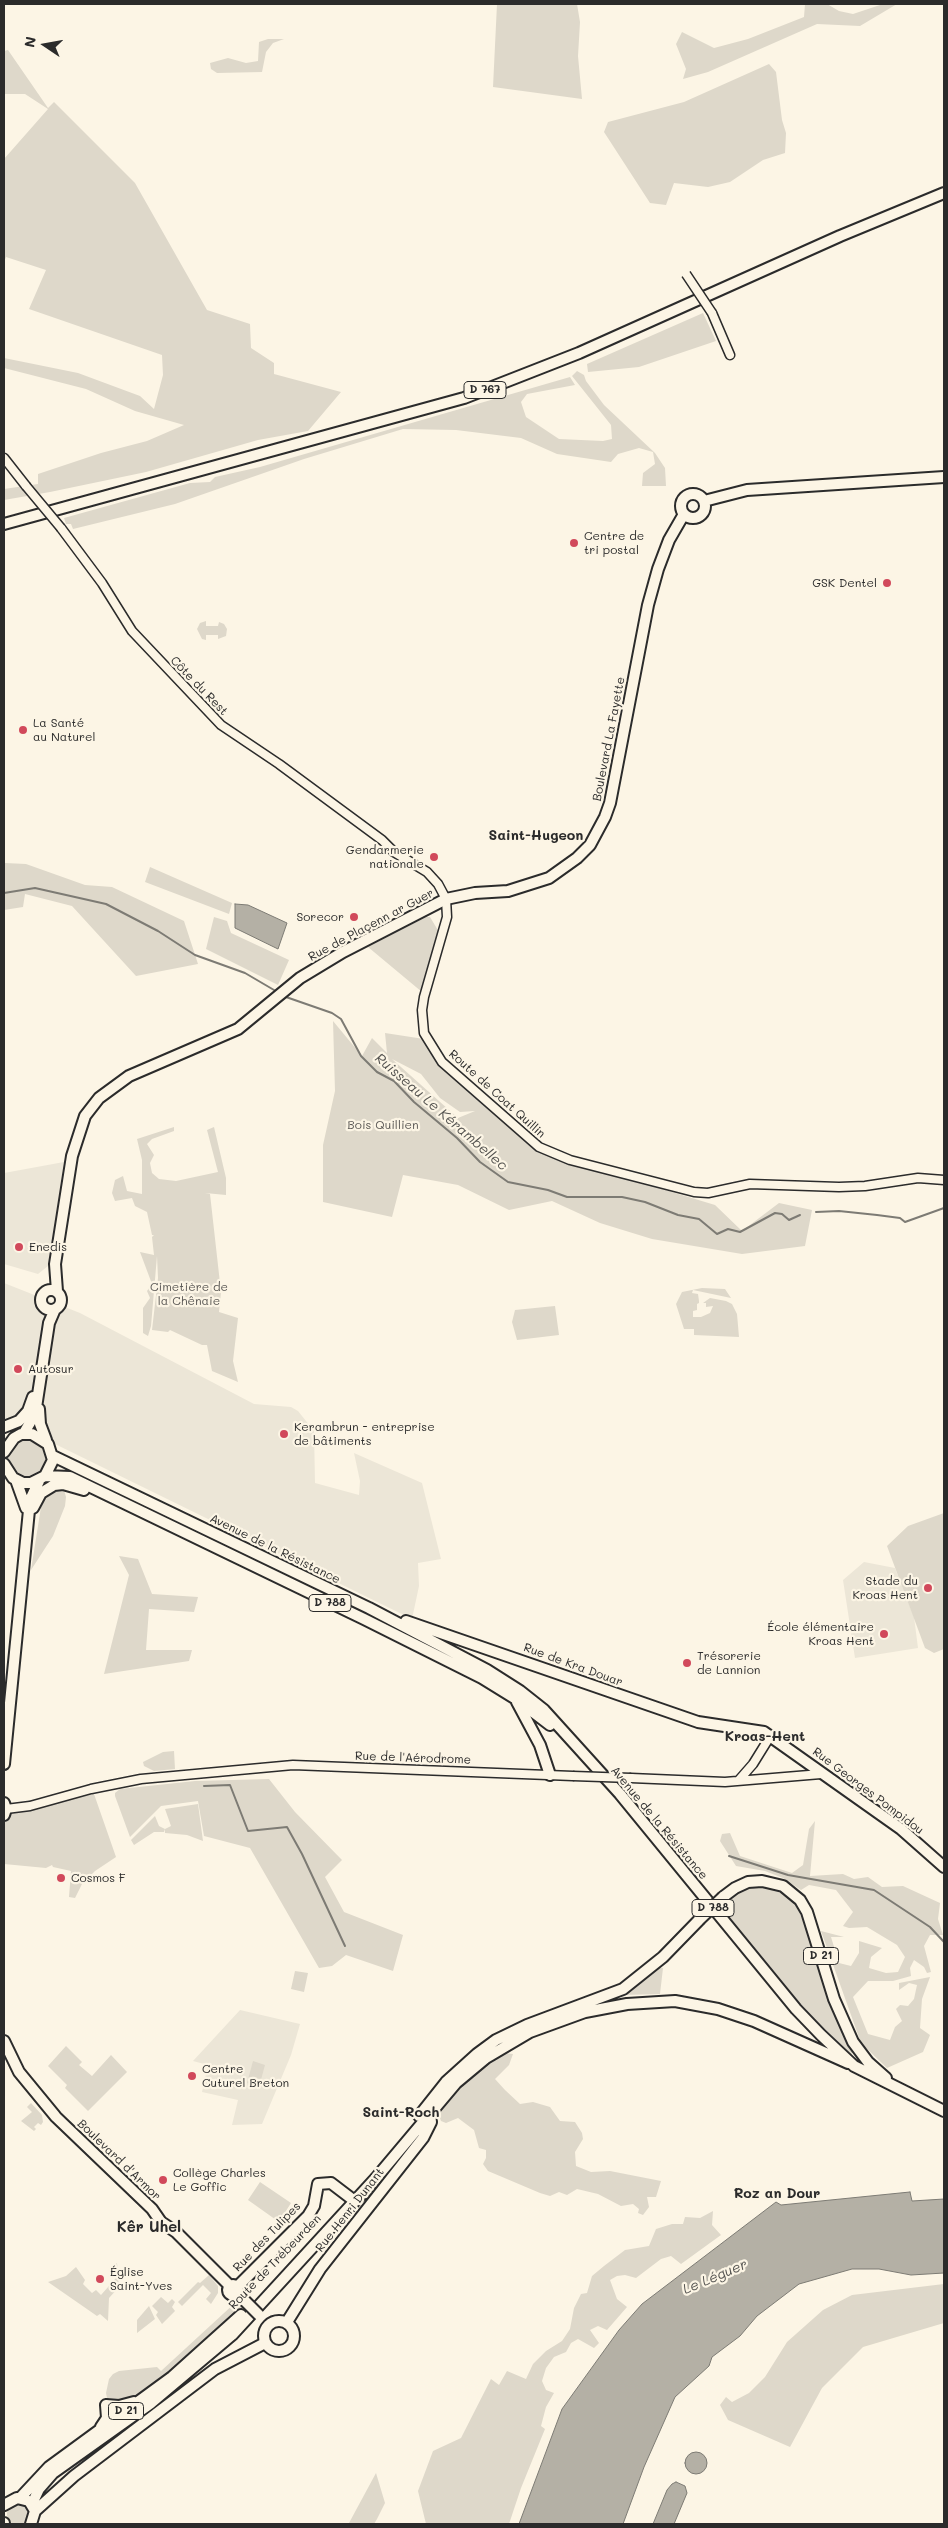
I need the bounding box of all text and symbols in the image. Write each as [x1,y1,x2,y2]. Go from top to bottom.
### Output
north arrow [20,20,70,70]
text: N [19,35,40,49]
road number: D 767 [464,382,506,398]
place label: Centre de tri postal [584,529,644,557]
marker: Centre de tri postal [568,537,580,549]
place label: GSK Dentel [812,576,877,590]
marker: GSK Dentel [881,577,893,589]
street label: Côte du Rest [167,653,231,719]
street label: Boulevard La Fayette [590,676,628,802]
place label: La Santé au Naturel [33,716,96,744]
marker: La Santé au Naturel [17,724,29,736]
district label: Saint-Hugeon [489,828,583,844]
place label: Gendarmerie nationale [346,843,424,871]
marker: Gendarmerie nationale [428,851,440,863]
street label: Rue de Plaçenn ar Guer [306,886,436,964]
place label: Sorecor [296,910,344,924]
marker: Sorecor [348,911,360,923]
street label: Route de Coat Quillin [446,1047,548,1141]
water label: Ruisseau Le Kérambellec [371,1050,511,1174]
park label: Bois Quillien [347,1118,419,1132]
place label: Enedis [29,1240,67,1254]
marker: Enedis [13,1241,25,1253]
park label: Cimetière de la Chênaie [150,1280,228,1308]
place label: Autosur [28,1362,74,1376]
marker: Autosur [12,1363,24,1375]
place label: Kerambrun - entreprise de bâtiments [294,1420,435,1448]
marker: Kerambrun - entreprise de bâtiments [278,1428,290,1440]
street label: Avenue de la Résistance [208,1511,342,1587]
place label: Stade du Kroas Hent [853,1574,918,1602]
marker: Stade du Kroas Hent [922,1582,934,1594]
road number: D 788 [309,1595,351,1612]
place label: École élémentaire Kroas Hent [767,1620,874,1648]
marker: École élémentaire Kroas Hent [878,1628,890,1640]
street label: Rue de Kra Douar [521,1640,625,1690]
place label: Trésorerie de Lannion [697,1649,761,1677]
marker: Trésorerie de Lannion [681,1657,693,1669]
district label: Kroas-Hent [725,1729,805,1745]
street label: Rue Georges Pompidou [810,1745,926,1837]
street label: Rue de l'Aérodrome [355,1749,471,1767]
street label: Avenue de la Résistance [607,1764,711,1882]
place label: Cosmos F [71,1871,126,1885]
marker: Cosmos F [55,1872,67,1884]
road number: D 788 [692,1900,734,1916]
road number: D 21 [804,1948,838,1964]
place label: Centre Cuturel Breton [202,2062,289,2090]
marker: Centre Cuturel Breton [186,2070,198,2082]
district label: Saint-Roch [363,2105,439,2121]
street label: Boulevard d'Armor [74,2117,164,2203]
street label: Rue Henri Dunant [313,2165,387,2255]
place label: Collège Charles Le Goffic [173,2166,266,2194]
marker: Collège Charles Le Goffic [157,2174,169,2186]
district label: Roz an Dour [734,2186,820,2202]
street label: Rue des Tulipes [230,2199,304,2275]
street label: Route de Trébeurden [226,2212,324,2312]
district label: Kêr Uhel [117,2218,181,2236]
water label: Le Léguer [680,2256,750,2298]
place label: Église Saint-Yves [110,2265,172,2293]
marker: Église Saint-Yves [94,2273,106,2285]
road number: D 21 [108,2402,144,2420]

